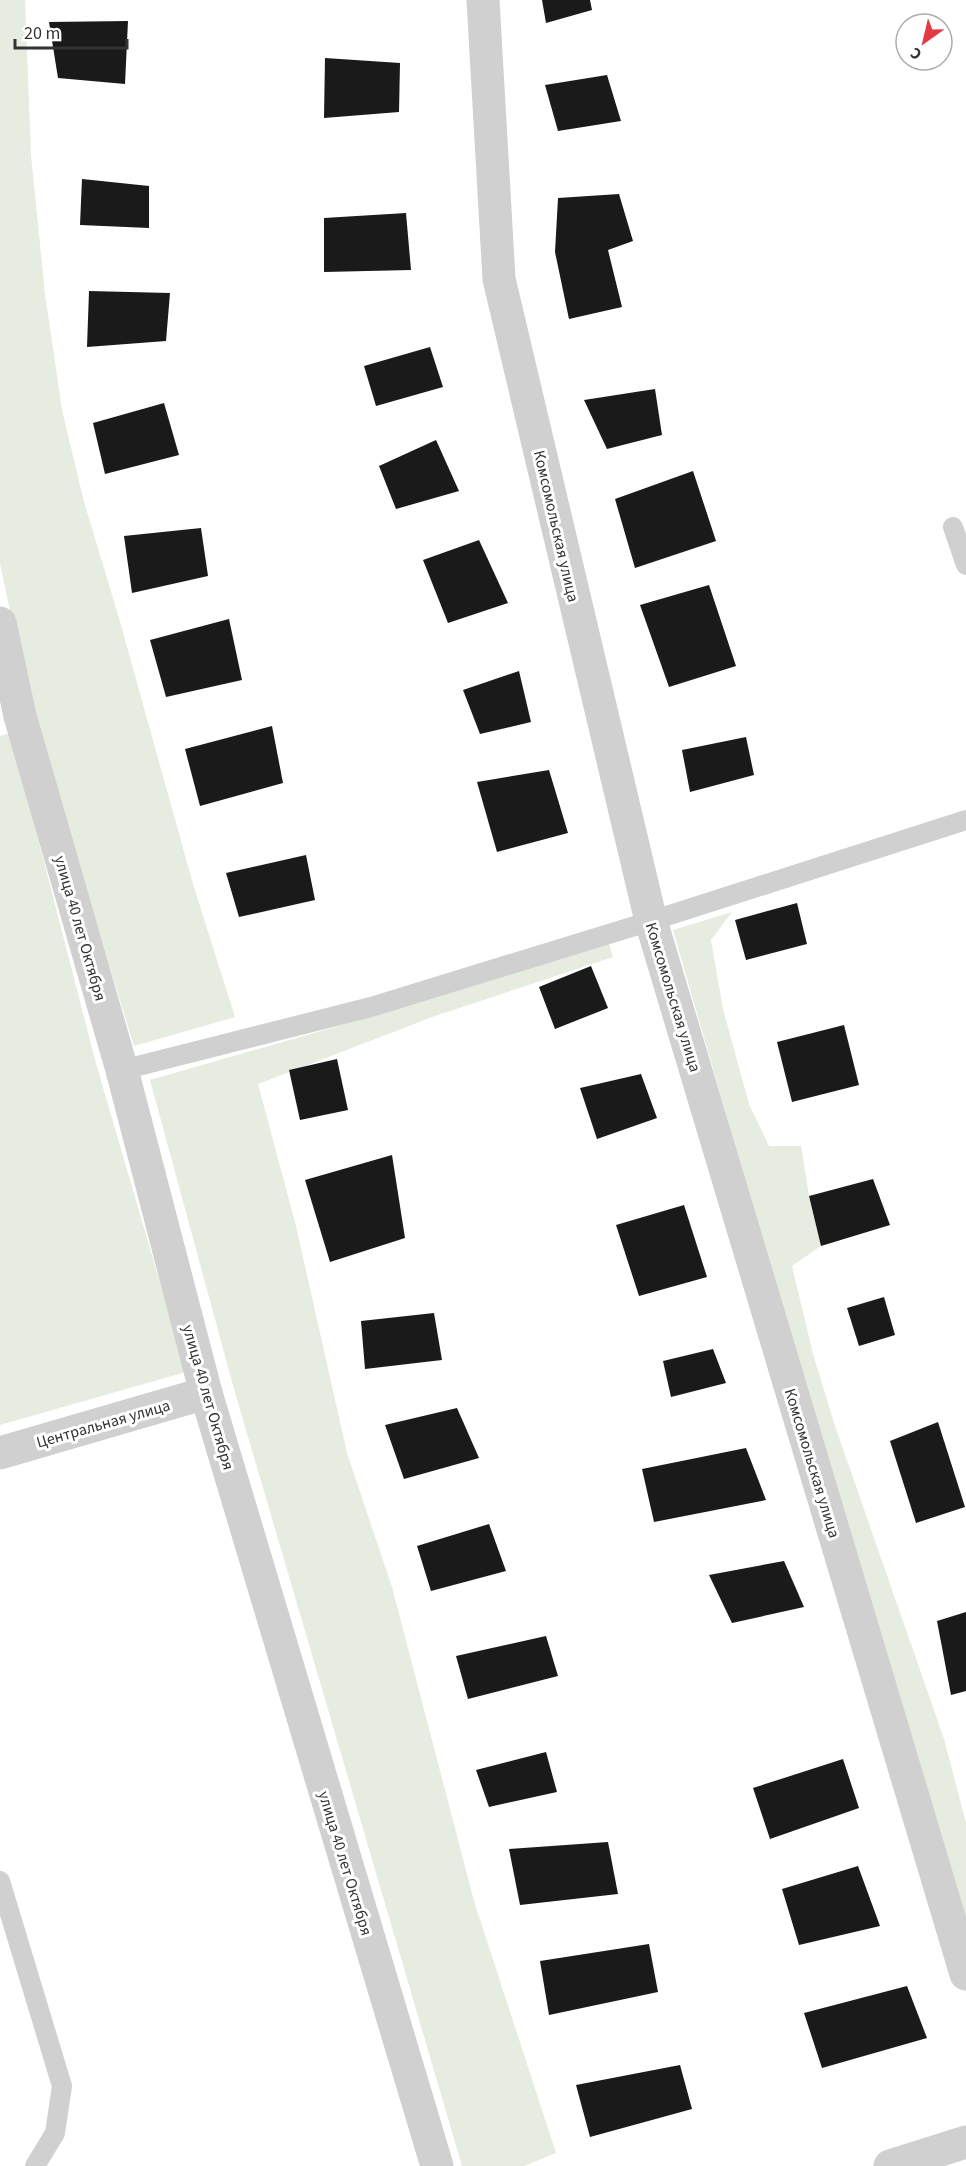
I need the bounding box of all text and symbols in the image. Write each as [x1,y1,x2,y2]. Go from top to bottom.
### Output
scale bar [15,12,128,50]
north arrow [894,12,954,72]
text: 20 m [24,21,60,46]
text: С [906,42,926,65]
street label: Комсомольская улица [528,448,584,604]
street label: улица 40 лет Октября [49,853,111,1003]
street label: Комсомольская улица [640,920,706,1075]
street label: улица 40 лет Октября [177,1322,239,1472]
street label: Комсомольская улица [779,1386,845,1541]
street label: Центральная улица [34,1394,173,1454]
street label: улица 40 лет Октября [313,1788,378,1938]

